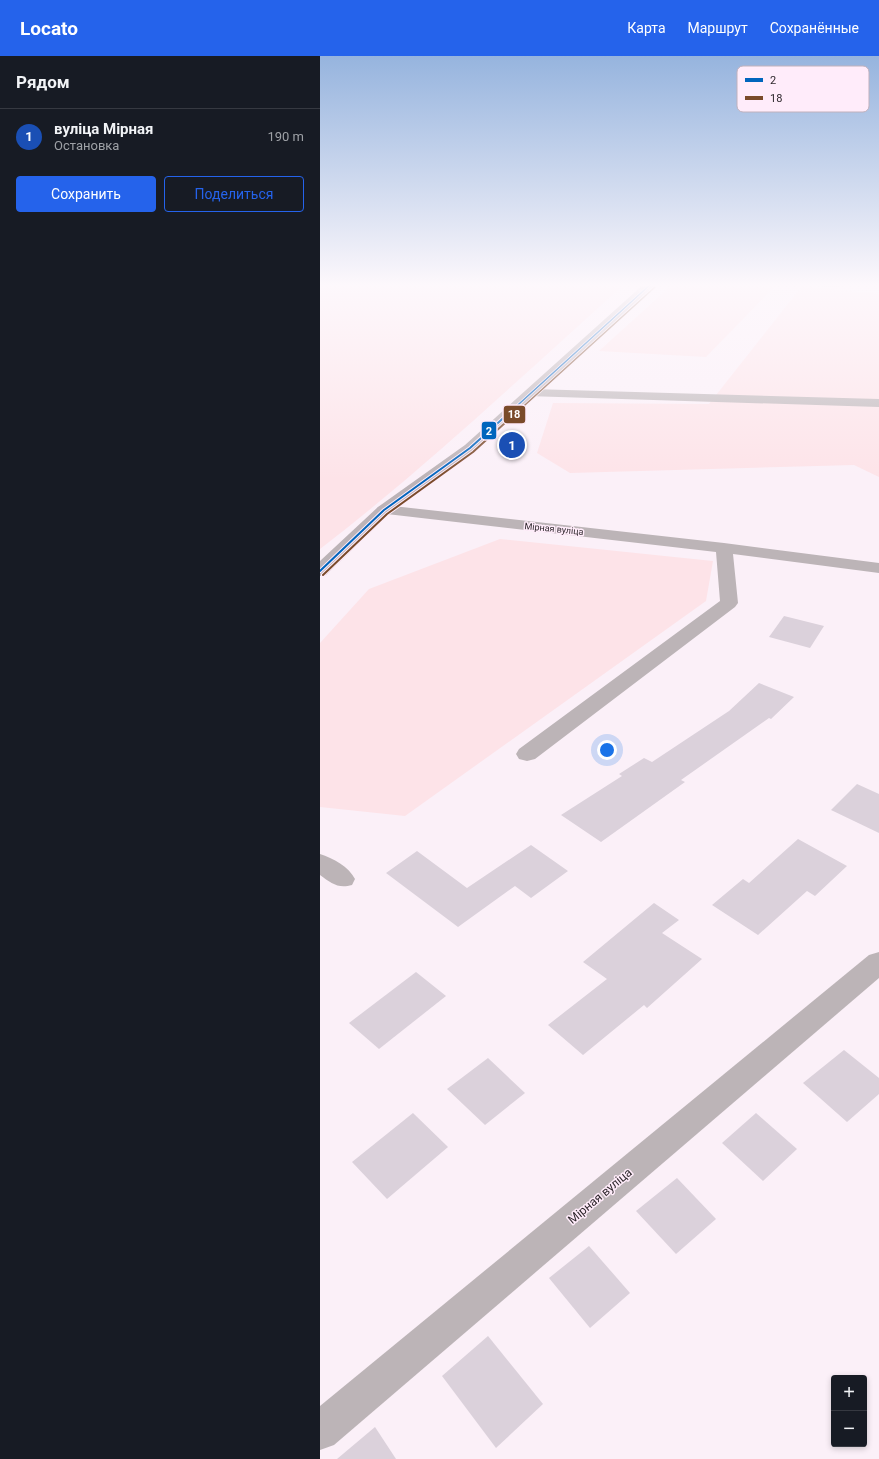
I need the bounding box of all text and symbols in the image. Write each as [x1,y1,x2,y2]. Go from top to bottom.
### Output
text: Locato [20,17,78,40]
text: Карта [627,20,666,36]
text: Маршрут [688,20,748,36]
text: Сохранённые [770,20,859,36]
legend [737,66,869,112]
text: Рядом [16,72,70,92]
text: 2 [770,74,776,87]
text: 18 [770,92,782,105]
text: вуліца Мірная [54,120,153,138]
text: 1 [25,129,33,144]
text: 190 m [267,129,304,144]
text: Остановка [54,138,119,153]
button: Сохранить [16,176,156,212]
button: Поделиться [164,176,304,212]
line badge: 18 [503,405,526,424]
text: 18 [508,408,520,421]
line badge: 2 [481,421,497,440]
text: 2 [486,425,492,438]
pin: 1 [499,430,525,460]
street label: Мірная вуліца [524,521,584,537]
your location [597,740,617,760]
street label: Мірная вуліца [565,1165,635,1227]
map controls [831,1375,867,1447]
button: + [831,1375,867,1411]
button: − [831,1411,867,1447]

